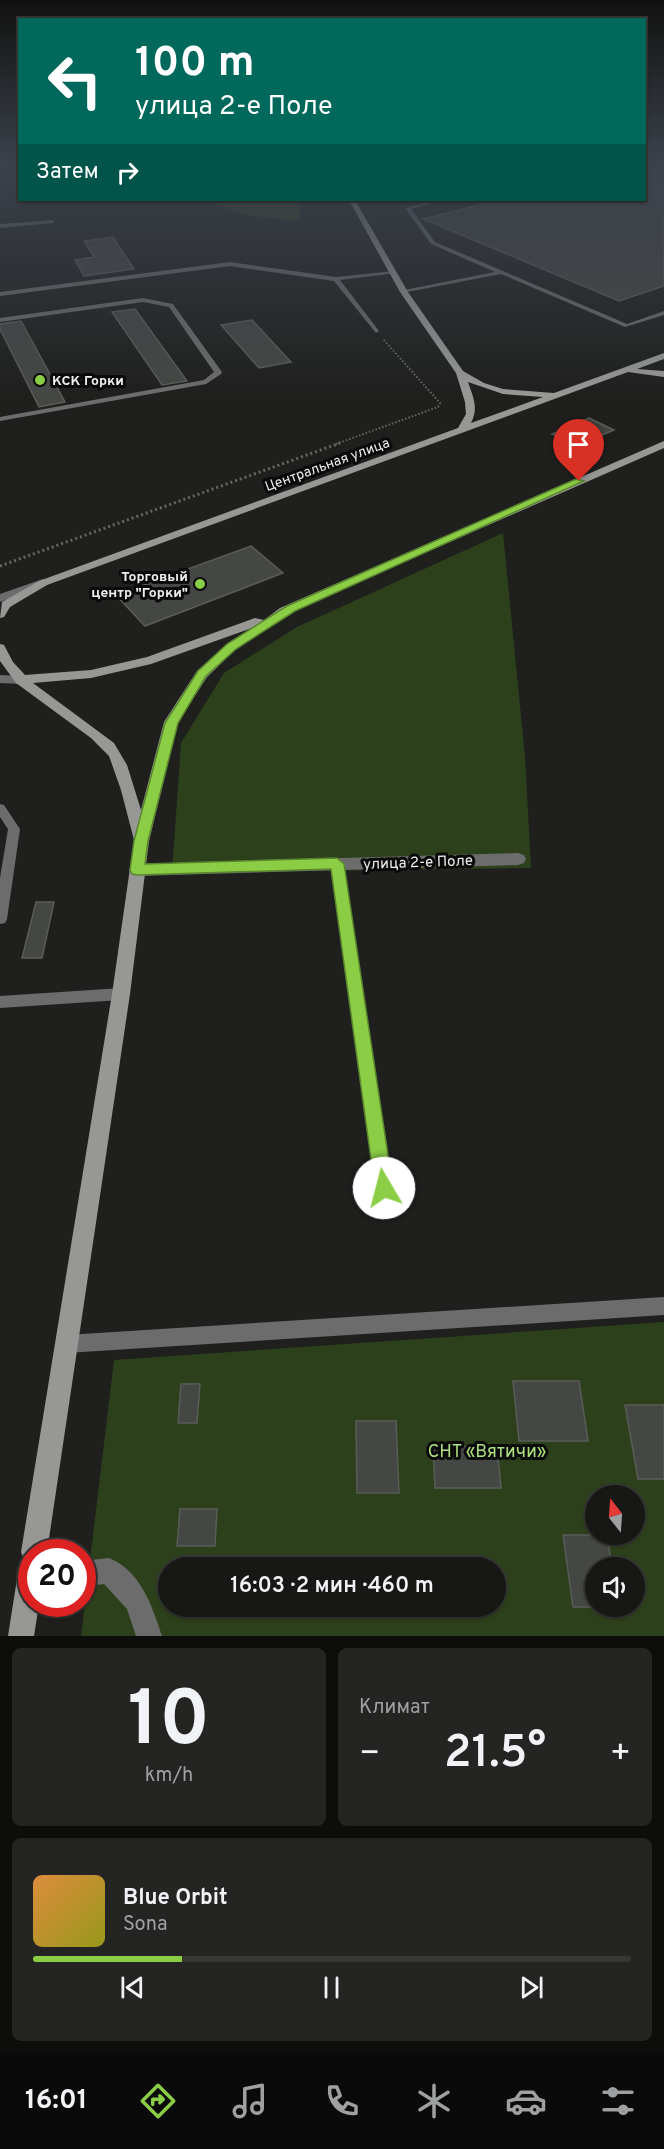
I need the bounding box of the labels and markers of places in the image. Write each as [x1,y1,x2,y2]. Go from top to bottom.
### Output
marker: КСК Горки [33,373,47,387]
place label: КСК Горки [52,373,124,390]
pin [553,419,604,481]
place label: Торговый центр "Горки" [91,569,188,602]
marker: Торговый центр "Горки" [193,577,207,591]

